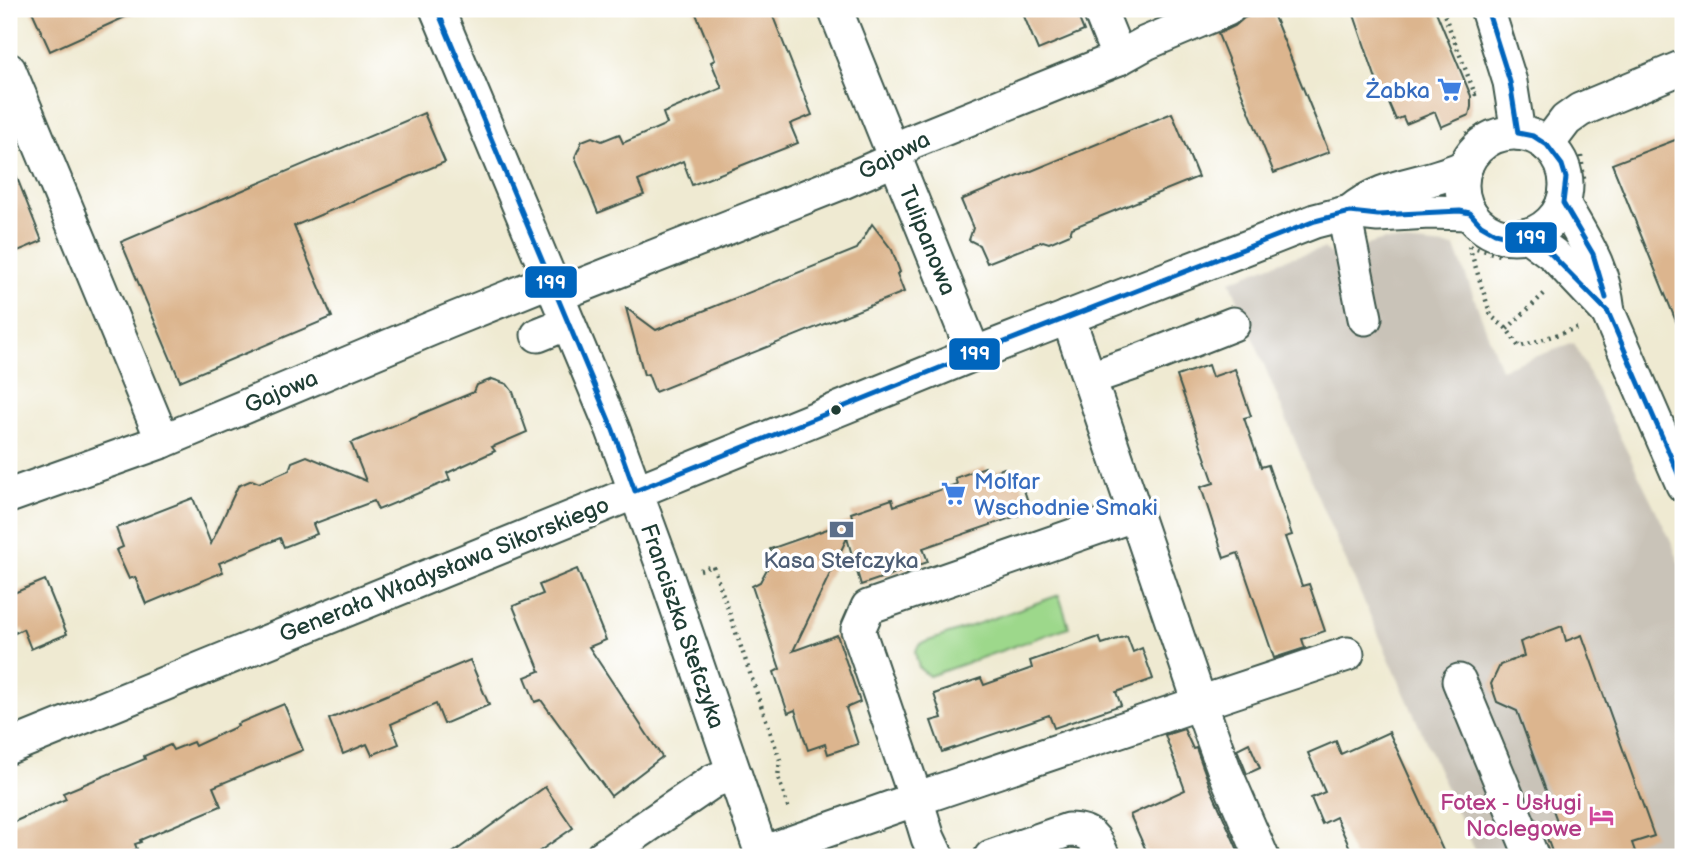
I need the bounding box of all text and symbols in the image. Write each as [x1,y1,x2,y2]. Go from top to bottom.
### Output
supermarket icon: Żabka [1436,76,1464,104]
place label: Żabka [1365,77,1430,105]
street label: Gajowa [854,125,935,186]
street label: Tulipanowa [892,181,962,299]
line badge: 199 [1504,221,1558,254]
text: 199 [1516,227,1546,250]
line badge: 199 [524,265,578,299]
text: 199 [536,272,566,295]
line badge: 199 [948,337,1001,371]
text: 199 [960,343,990,366]
street label: Gajowa [240,364,322,420]
unlabelled marker [829,403,843,417]
place label: Molfar Wschodnie Smaki [974,468,1158,522]
supermarket icon: Molfar Wschodnie Smaki [940,480,968,508]
street label: Generała Władysława Sikorskiego [275,491,613,649]
bank icon: Kasa Stefczyka [827,516,855,544]
street label: Franciszka Stefczyka [634,520,730,732]
place label: Kasa Stefczyka [763,547,919,575]
place label: Fotex - Usługi Noclegowe [1440,789,1582,843]
hotel icon: Fotex - Usługi Noclegowe [1588,801,1616,829]

